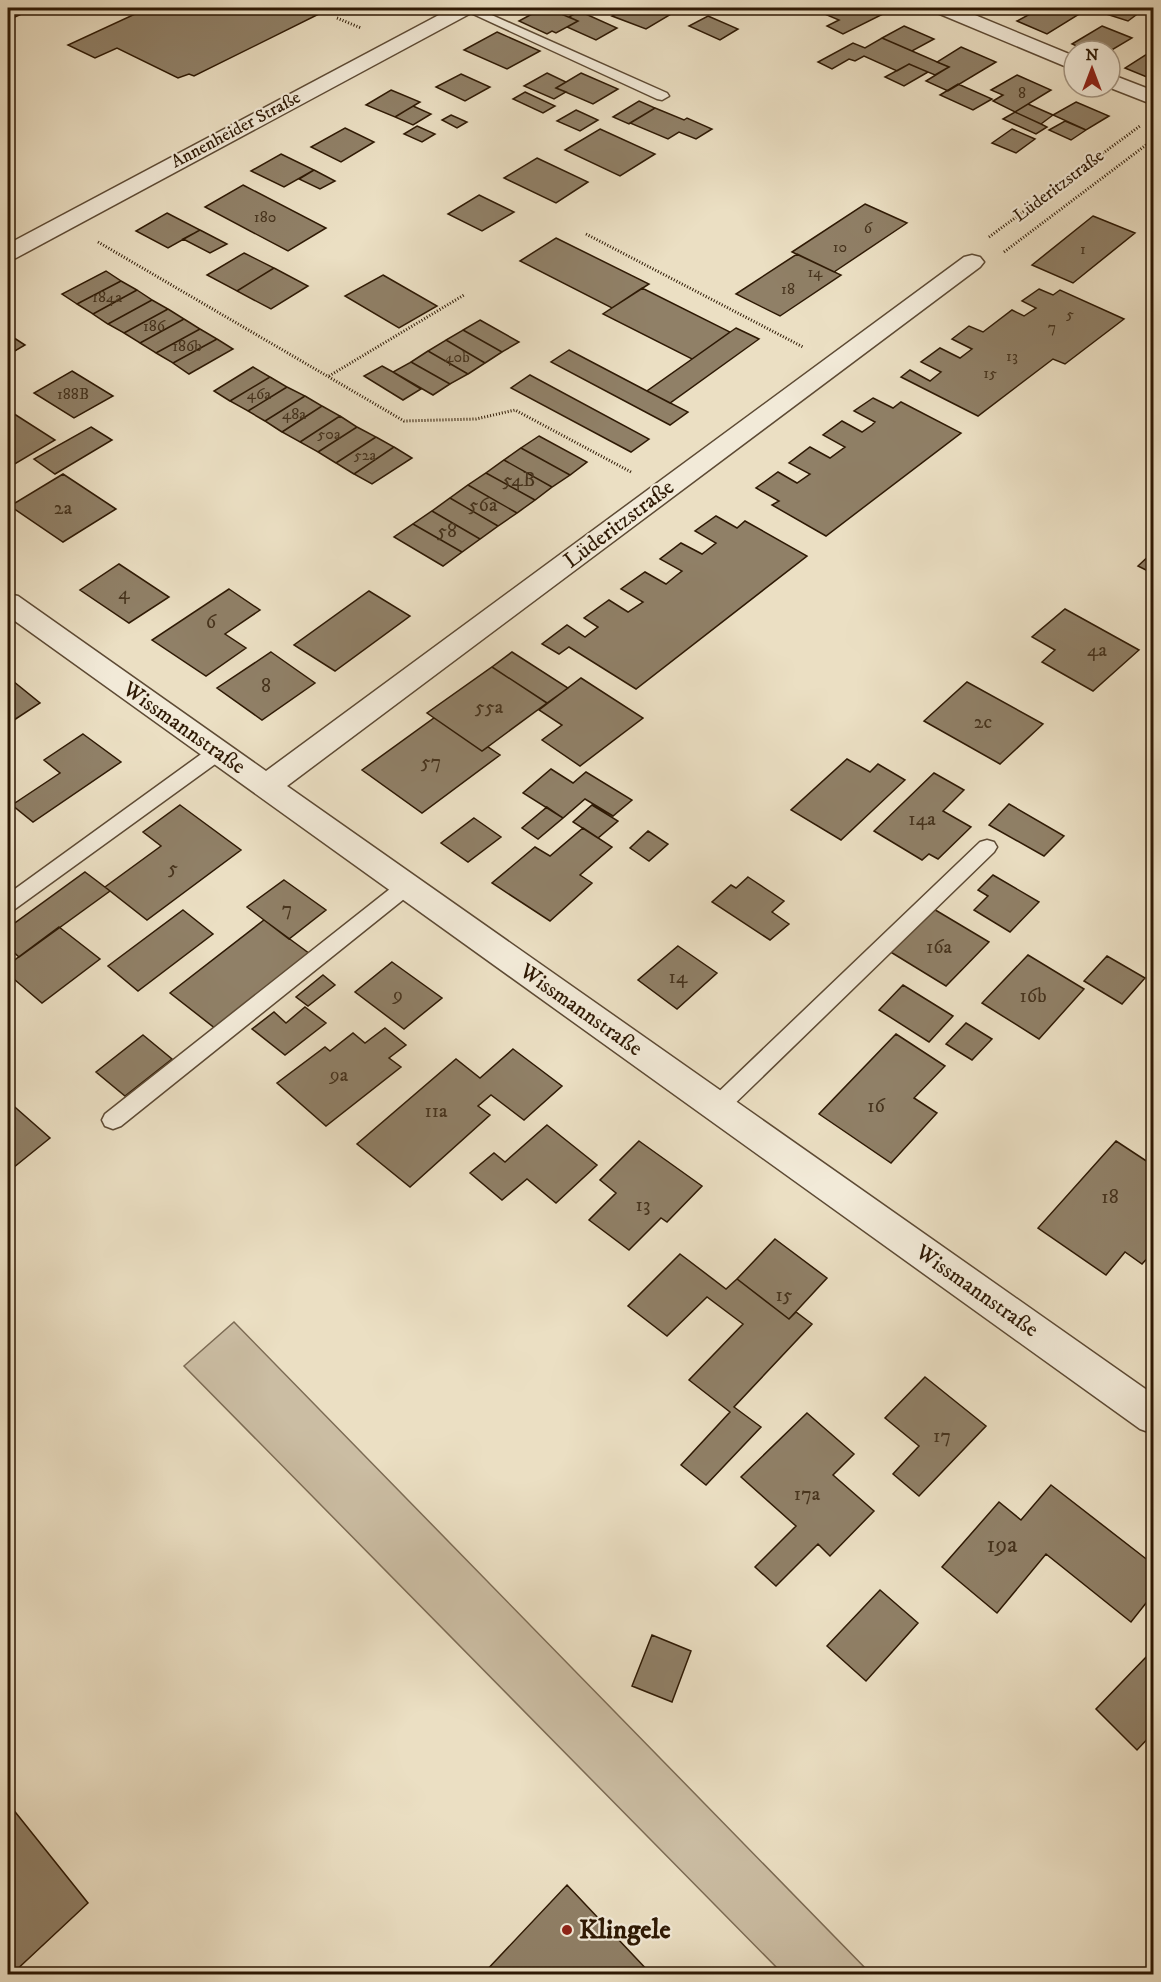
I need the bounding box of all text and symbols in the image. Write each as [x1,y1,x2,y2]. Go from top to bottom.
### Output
north arrow [1062,39,1122,99]
text: N [1085,45,1099,65]
house number: 8 [1018,83,1026,103]
street label: Annenheider Straße [168,87,304,173]
street label: Lüderitzstraße [1009,145,1109,227]
house number: 180 [254,207,276,227]
house number: 6 [864,218,873,238]
house number: 10 [833,237,847,257]
house number: 1 [1080,239,1086,259]
house number: 14 [807,262,823,282]
house number: 18 [781,279,795,299]
house number: 184a [92,287,122,307]
house number: 5 [1066,304,1074,324]
house number: 186 [143,316,166,336]
house number: 7 [1048,317,1056,337]
house number: 186b [172,336,202,356]
house number: 13 [1006,346,1018,366]
house number: 40b [444,347,470,367]
house number: 15 [983,363,997,383]
house number: 188B [57,384,89,404]
house number: 46a [247,384,271,404]
house number: 48a [282,404,306,424]
house number: 50a [317,424,341,444]
house number: 52a [354,445,377,465]
house number: 54B [502,468,536,493]
street label: Lüderitzstraße [558,474,680,574]
house number: 56a [469,493,498,518]
house number: 2a [54,496,73,521]
house number: 58 [437,519,457,544]
house number: 4 [118,581,130,606]
house number: 6 [206,610,217,635]
house number: 4a [1087,638,1108,663]
house number: 8 [261,674,271,699]
street label: Wissmannstraße [117,675,251,780]
house number: 55a [475,695,504,720]
house number: 2c [974,710,993,735]
house number: 57 [421,750,441,775]
house number: 14a [908,807,936,832]
house number: 5 [168,856,178,881]
house number: 7 [282,897,292,922]
house number: 16a [926,935,953,960]
street label: Wissmannstraße [514,957,648,1062]
house number: 14 [669,965,688,990]
house number: 9 [392,983,403,1008]
house number: 16b [1019,984,1047,1009]
house number: 9a [329,1063,349,1088]
house number: 16 [867,1094,885,1119]
house number: 11a [424,1099,448,1124]
house number: 18 [1101,1185,1119,1210]
house number: 13 [636,1193,650,1218]
street label: Wissmannstraße [910,1238,1044,1343]
house number: 15 [775,1283,793,1308]
house number: 17 [933,1424,951,1449]
house number: 17a [794,1482,821,1507]
house number: 19a [987,1530,1018,1560]
place label: Klingele [579,1913,671,1947]
marker: Klingele [560,1923,574,1937]

